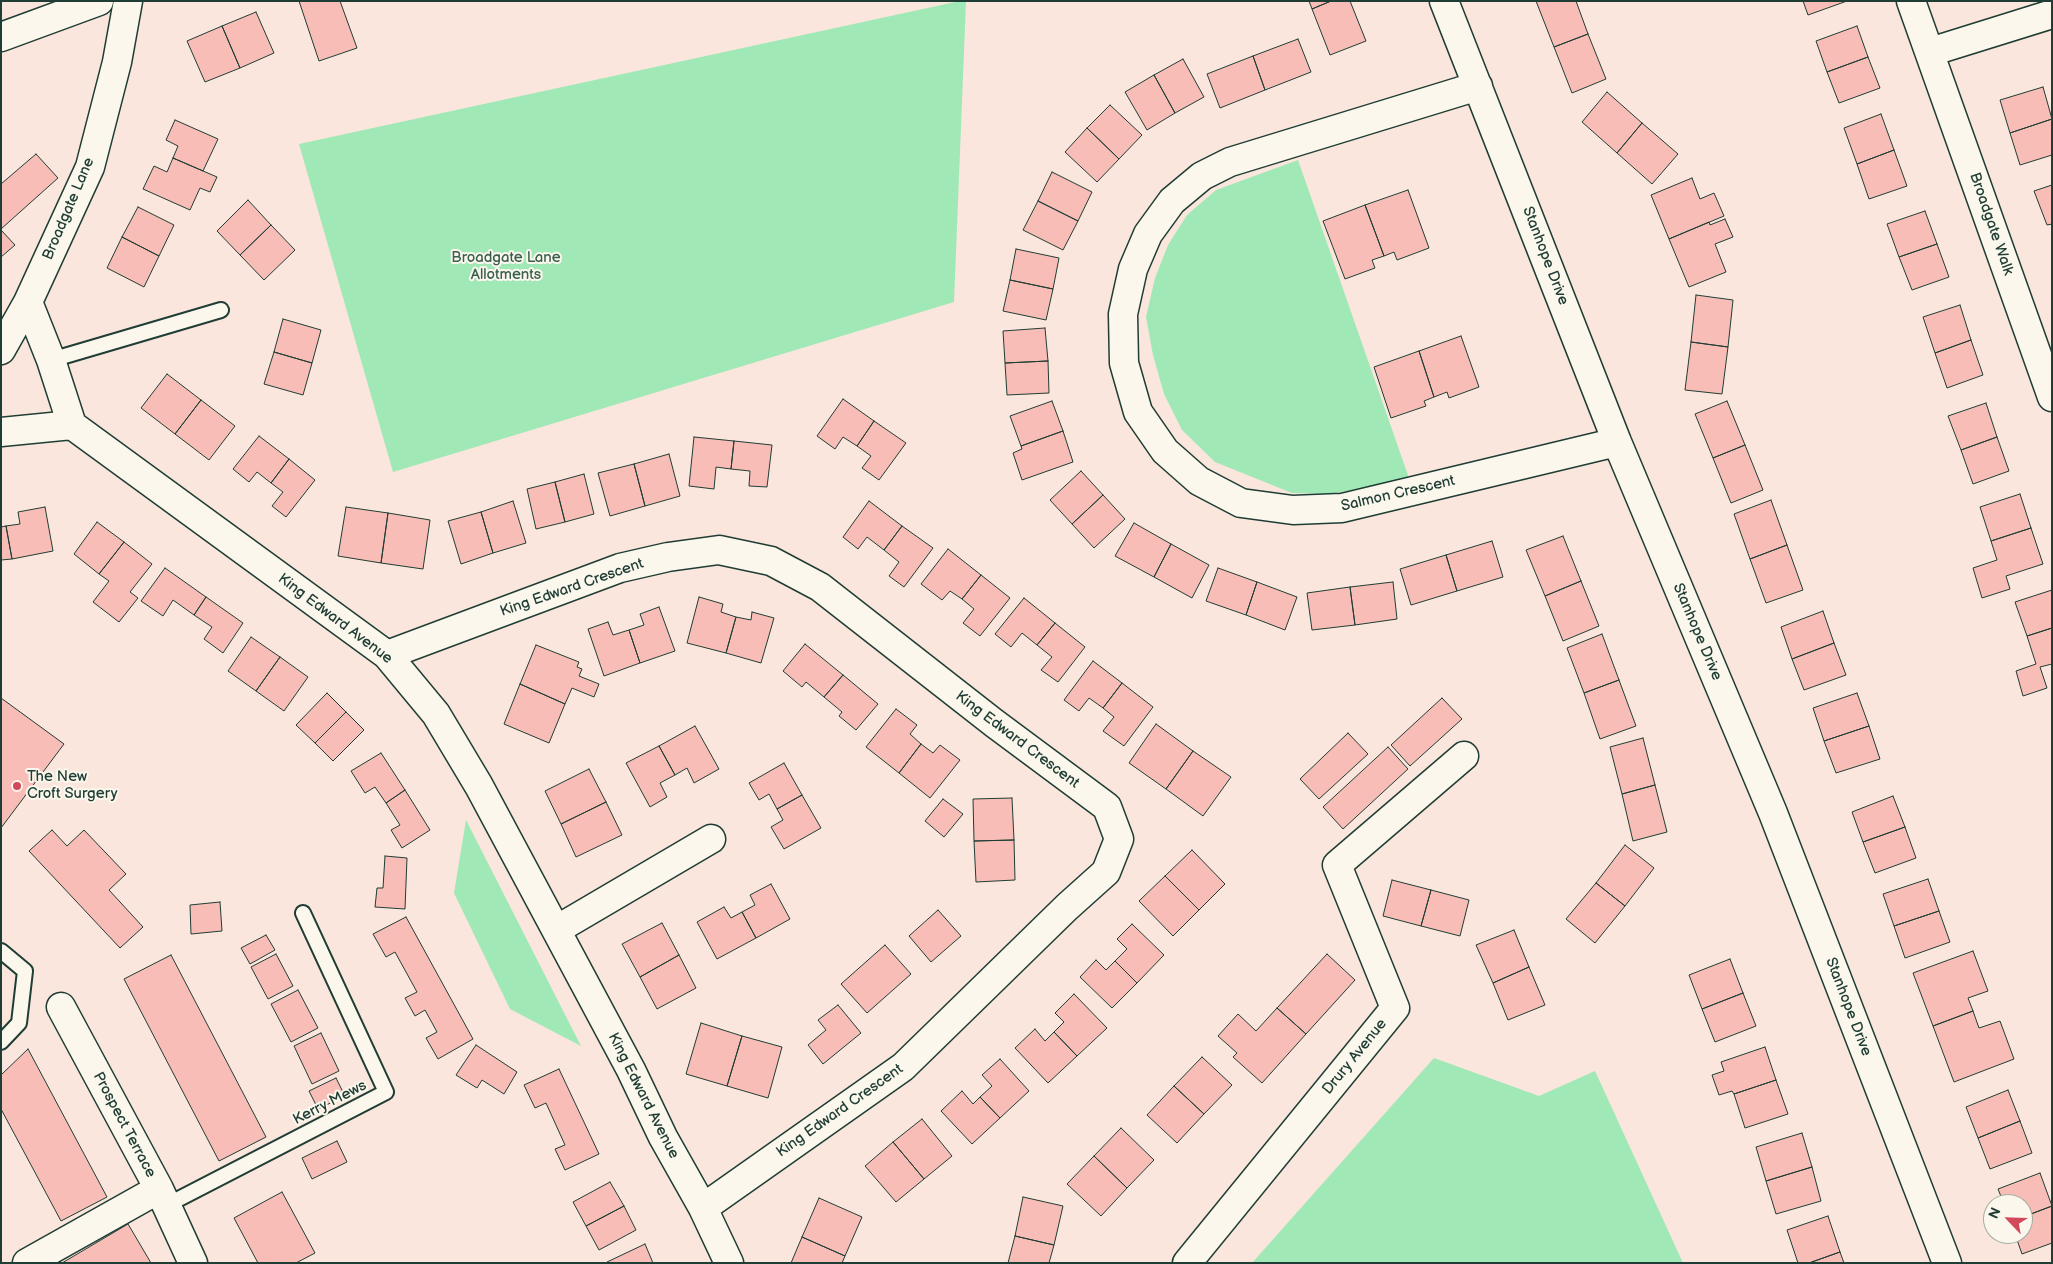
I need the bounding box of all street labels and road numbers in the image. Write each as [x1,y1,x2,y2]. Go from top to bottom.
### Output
street label: Broadgate Lane [39,155,99,263]
street label: Broadgate Walk [1965,170,2017,278]
street label: Stanhope Drive [1518,204,1572,308]
street label: Salmon Crescent [1339,472,1457,516]
street label: King Edward Crescent [498,555,646,621]
street label: King Edward Avenue [274,570,396,668]
street label: Stanhope Drive [1668,581,1726,683]
street label: King Edward Crescent [951,688,1083,792]
street label: Stanhope Drive [1821,955,1875,1059]
street label: Drury Avenue [1319,1016,1391,1098]
street label: King Edward Avenue [603,1030,683,1162]
street label: King Edward Crescent [773,1060,907,1162]
street label: Prospect Terrace [89,1069,159,1181]
street label: Kerry Mews [290,1077,370,1129]

